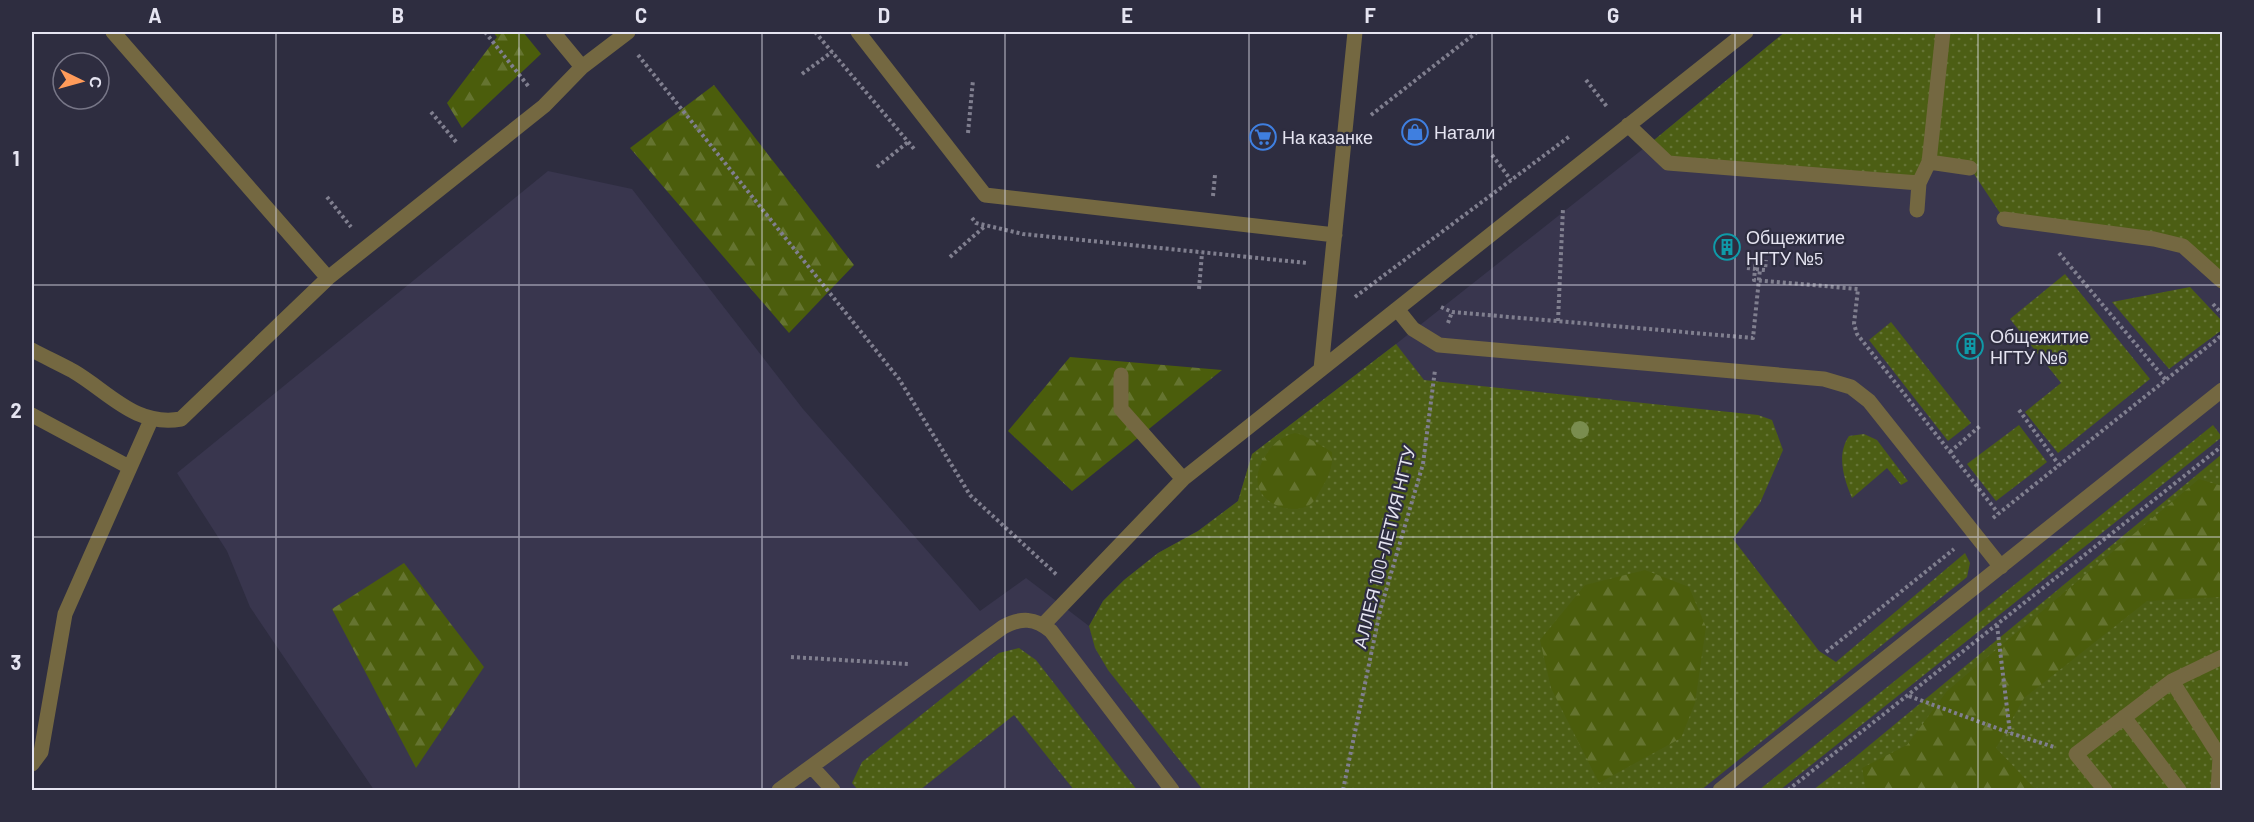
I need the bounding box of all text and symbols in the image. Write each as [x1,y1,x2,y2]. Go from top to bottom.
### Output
text: A [148,3,162,27]
text: B [392,3,404,27]
text: C [635,3,647,27]
text: D [878,3,890,27]
text: E [1121,3,1133,27]
text: F [1364,3,1376,27]
text: G [1607,3,1619,27]
text: H [1850,3,1862,27]
text: I [2096,3,2102,27]
north arrow [51,51,111,111]
text: С [86,76,106,89]
shop icon: Натали [1400,117,1430,147]
place label: Натали [1434,121,1495,143]
supermarket icon: На казанке [1248,122,1278,152]
place label: На казанке [1282,126,1373,148]
text: 1 [12,146,20,170]
place label: Общежитие НГТУ №5 [1746,226,1845,269]
building icon: Общежитие НГТУ №5 [1712,232,1742,262]
place label: Общежитие НГТУ №6 [1990,325,2089,368]
building icon: Общежитие НГТУ №6 [1955,331,1985,361]
text: 2 [10,398,22,422]
street label: АЛЛЕЯ 100-ЛЕТИЯ НГТУ [1348,443,1420,651]
text: 3 [11,650,21,674]

